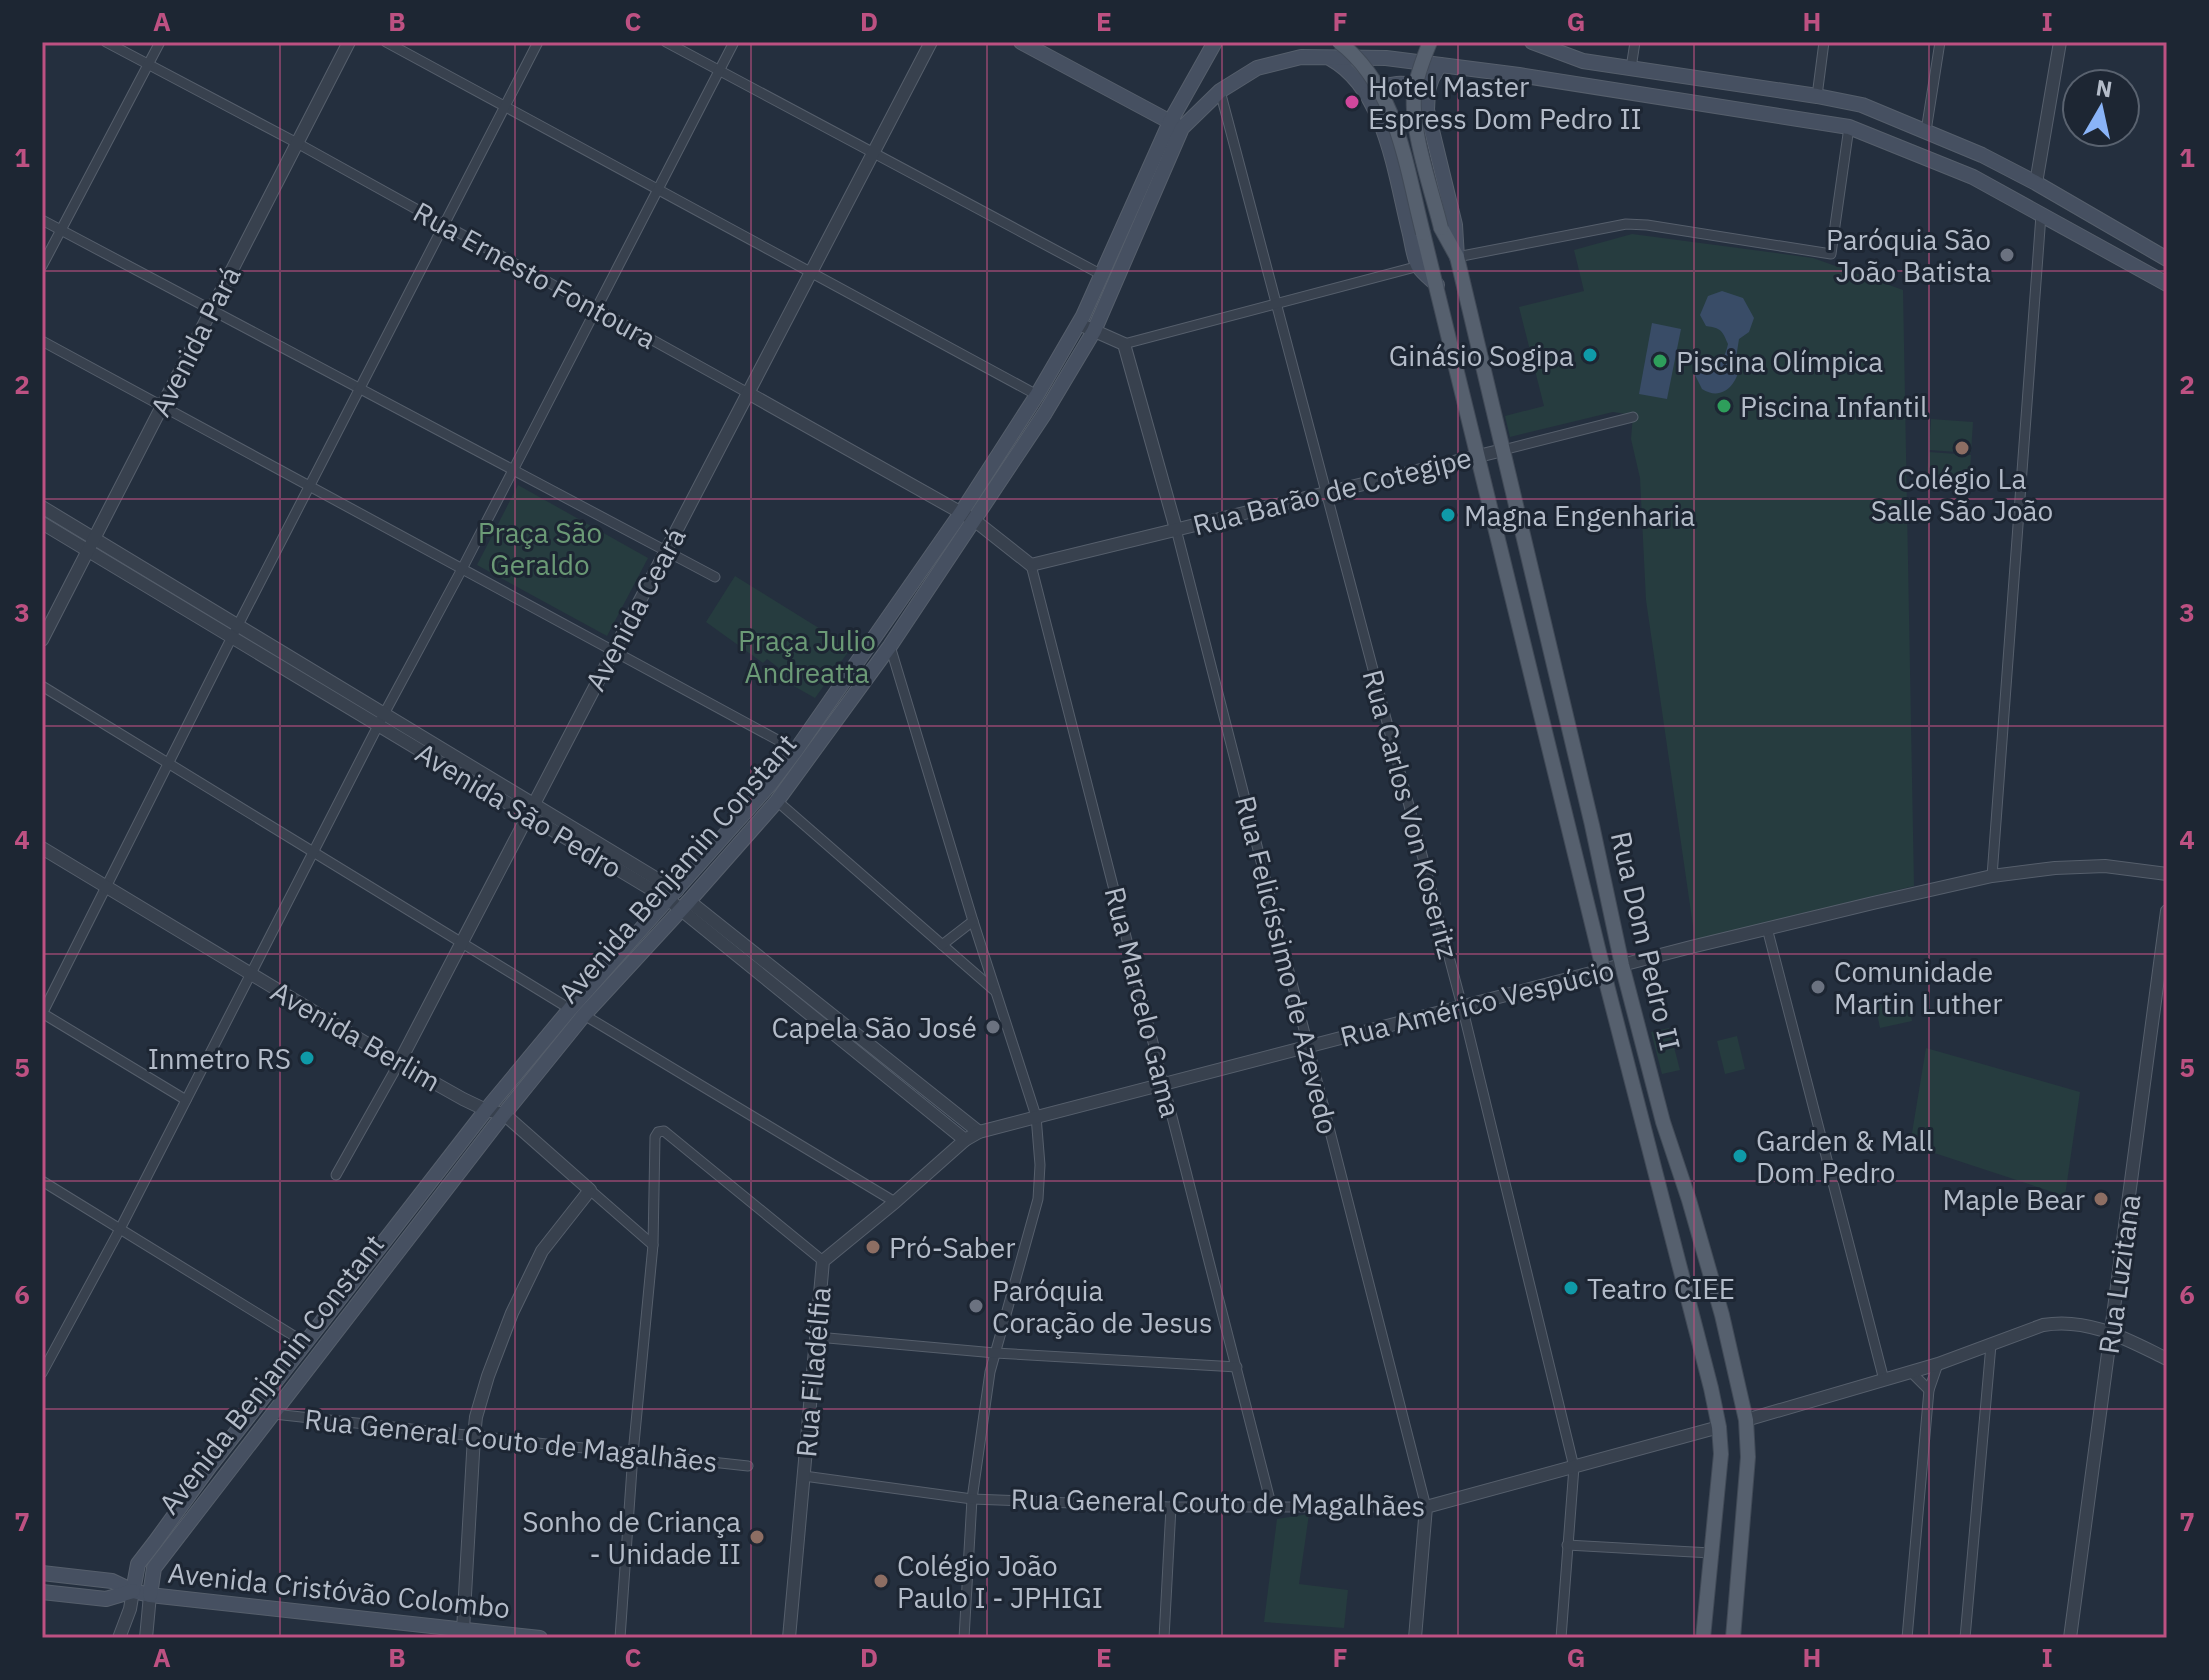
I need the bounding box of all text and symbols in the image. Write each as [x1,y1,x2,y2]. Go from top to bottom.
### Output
text: A [153,4,171,38]
text: B [388,4,406,38]
text: C [625,4,642,38]
text: D [860,4,878,38]
text: E [1096,4,1112,38]
text: F [1332,4,1348,38]
text: G [1567,4,1585,38]
text: H [1803,4,1821,38]
text: I [2041,4,2053,38]
place label: Hotel Master Espress Dom Pedro II [1368,68,1642,137]
north arrow [2061,68,2141,148]
text: N [2094,72,2114,103]
marker: Hotel Master Espress Dom Pedro II [1343,93,1361,111]
text: 1 [14,140,30,174]
text: 1 [2179,140,2195,174]
street label: Rua Ernesto Fontoura [407,193,663,357]
place label: Paróquia São João Batista [1826,221,1991,290]
marker: Paróquia São João Batista [1998,246,2016,264]
street label: Avenida Pará [141,260,249,422]
place label: Ginásio Sogipa [1389,337,1574,374]
place label: Piscina Olímpica [1676,343,1883,380]
marker: Ginásio Sogipa [1581,346,1599,364]
marker: Piscina Olímpica [1651,352,1669,370]
text: 2 [14,367,30,401]
text: 2 [2179,367,2195,401]
place label: Piscina Infantil [1740,388,1928,425]
marker: Piscina Infantil [1715,397,1733,415]
street label: Rua Barão de Cotegipe [1189,438,1475,544]
marker: Colégio La Salle São João [1953,439,1971,457]
place label: Colégio La Salle São João [1871,460,2053,529]
place label: Magna Engenharia [1464,497,1695,534]
marker: Magna Engenharia [1439,506,1457,524]
park label: Praça São Geraldo [478,514,602,583]
street label: Avenida Ceará [576,521,694,697]
text: 3 [14,595,30,629]
text: 3 [2179,595,2195,629]
park label: Praça Julio Andreatta [738,622,876,691]
street label: Rua Carlos Von Koseritz [1355,665,1467,963]
street label: Avenida Benjamin Constant [550,726,804,1010]
street label: Avenida São Pedro [409,734,629,886]
street label: Rua Felicíssimo de Azevedo [1227,792,1347,1138]
text: 4 [14,822,30,856]
text: 4 [2179,822,2195,856]
street label: Rua Dom Pedro II [1603,828,1689,1054]
street label: Rua Marcelo Gama [1096,883,1190,1121]
street label: Rua Américo Vespúcio [1336,951,1618,1055]
place label: Comunidade Martin Luther [1834,953,2002,1022]
street label: Avenida Berlim [264,972,448,1100]
marker: Comunidade Martin Luther [1809,978,1827,996]
place label: Capela São José [771,1009,977,1046]
marker: Capela São José [984,1018,1002,1036]
place label: Inmetro RS [148,1040,291,1077]
marker: Inmetro RS [298,1049,316,1067]
text: 5 [14,1050,30,1084]
text: 5 [2179,1050,2195,1084]
place label: Garden & Mall Dom Pedro [1756,1122,1933,1191]
marker: Garden & Mall Dom Pedro [1731,1147,1749,1165]
place label: Maple Bear [1943,1181,2085,1218]
marker: Maple Bear [2092,1190,2110,1208]
street label: Rua Luzitana [2089,1192,2149,1356]
street label: Avenida Benjamin Constant [150,1227,392,1521]
place label: Pró-Saber [889,1229,1016,1266]
marker: Pró-Saber [864,1238,882,1256]
place label: Teatro CIEE [1587,1270,1735,1307]
place label: Paróquia Coração de Jesus [992,1272,1213,1341]
text: 6 [14,1277,30,1311]
text: 6 [2179,1277,2195,1311]
marker: Teatro CIEE [1562,1279,1580,1297]
street label: Rua Filadélfia [787,1285,839,1459]
marker: Paróquia Coração de Jesus [967,1297,985,1315]
street label: Rua General Couto de Magalhães [303,1400,719,1480]
street label: Rua General Couto de Magalhães [1010,1480,1426,1524]
place label: Sonho de Criança - Unidade II [522,1503,741,1572]
text: 7 [14,1504,30,1538]
text: 7 [2179,1504,2195,1538]
marker: Sonho de Criança - Unidade II [748,1528,766,1546]
place label: Colégio João Paulo I - JPHIGI [897,1547,1103,1616]
street label: Avenida Cristóvão Colombo [166,1554,512,1626]
marker: Colégio João Paulo I - JPHIGI [872,1572,890,1590]
text: A [153,1640,171,1674]
text: B [388,1640,406,1674]
text: C [625,1640,642,1674]
text: D [860,1640,878,1674]
text: E [1096,1640,1112,1674]
text: F [1332,1640,1348,1674]
text: G [1567,1640,1585,1674]
text: H [1803,1640,1821,1674]
text: I [2041,1640,2053,1674]

